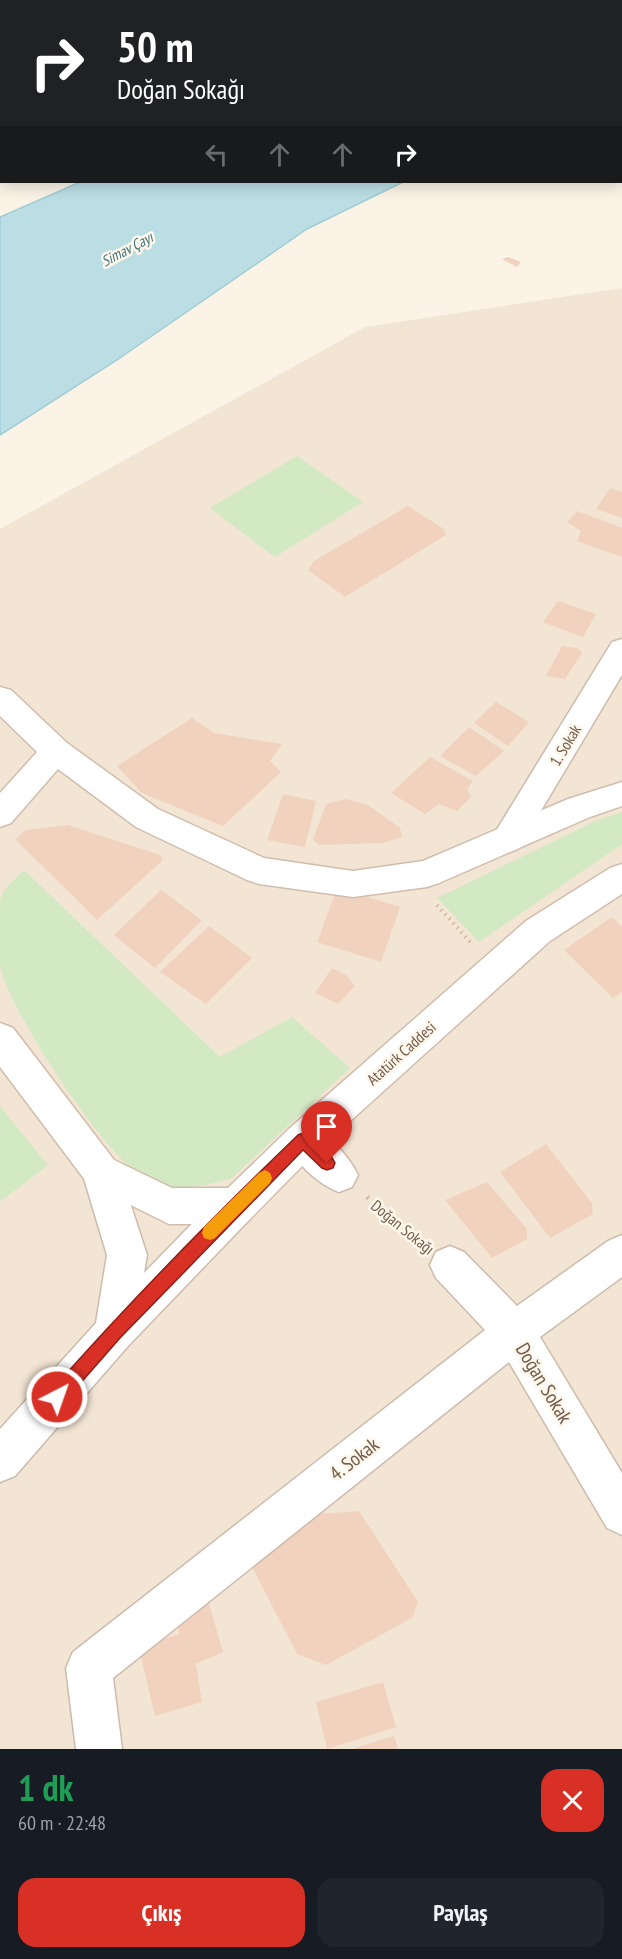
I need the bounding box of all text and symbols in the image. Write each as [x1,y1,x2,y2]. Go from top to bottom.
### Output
text: 50 m [117,19,194,74]
icon: right [18,24,96,102]
text: Doğan Sokağı [117,72,245,106]
icon: left [200,138,233,171]
icon: ahead [263,138,296,171]
icon: ahead [326,138,359,171]
icon: right [389,138,422,171]
water label: Simav Çayı [98,227,158,270]
street label: 1. Sokak [545,720,586,769]
street label: Atatürk Caddesi [362,1017,440,1089]
pin [301,1101,352,1163]
icon: arrive [310,1110,343,1143]
street label: Doğan Sokağı [367,1195,439,1259]
street label: Doğan Sokak [510,1338,578,1428]
position arrow [25,1365,89,1429]
street label: 4. Sokak [324,1431,384,1487]
text: 1 dk [18,1764,73,1811]
button: close [541,1769,604,1832]
text: 60 m · 22:48 [18,1810,106,1836]
button: Çıkış [18,1878,305,1947]
button: Paylaş [317,1878,604,1947]

